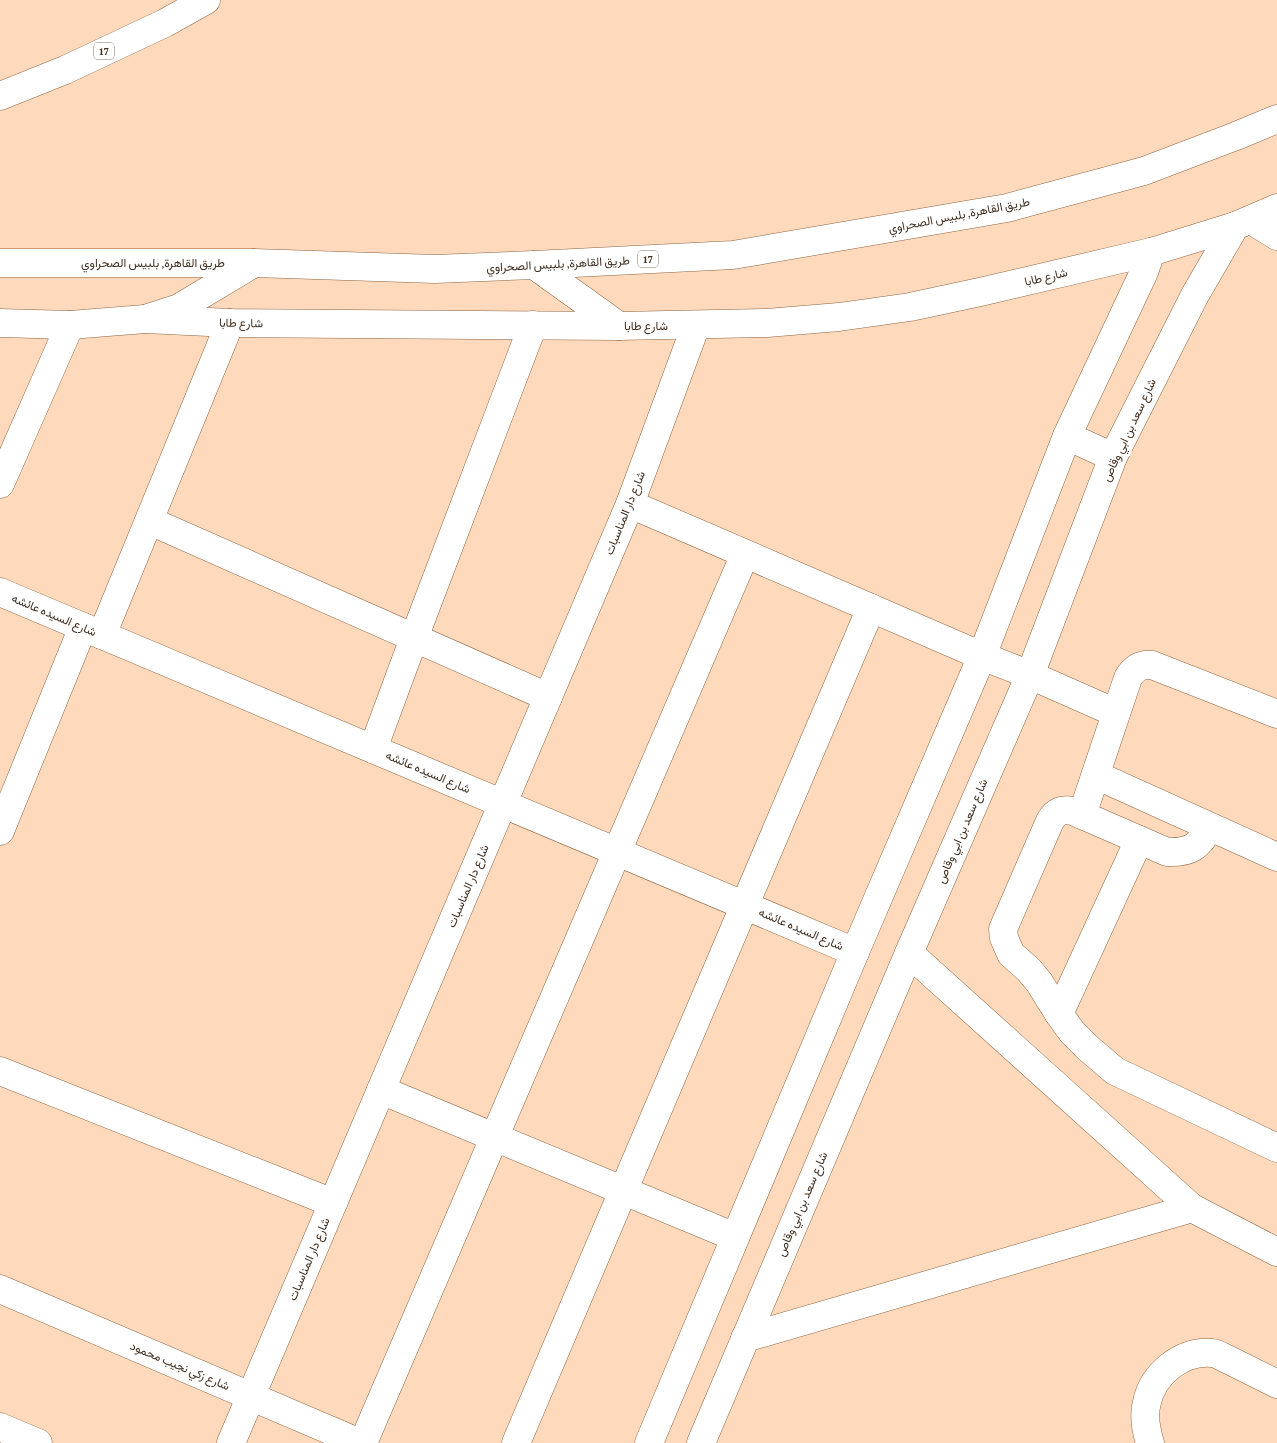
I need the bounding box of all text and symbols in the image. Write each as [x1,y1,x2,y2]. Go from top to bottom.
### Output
road number: 17 [94,42,114,59]
street label: طريق القاهرة, بلبيس الصحراوي [887,194,1032,239]
road number: 17 [638,250,658,268]
street label: طريق القاهرة, بلبيس الصحراوي [486,253,630,278]
street label: طريق القاهرة, بلبيس الصحراوي [81,256,225,273]
street label: شارع طابا [1023,265,1069,291]
street label: شارع طابا [219,316,263,332]
street label: شارع طابا [624,319,668,335]
street label: شارع سعد بن ابي وقاص [1099,376,1162,485]
street label: شارع دار المناسبات [602,469,650,558]
street label: شارع السيده عائشه [9,591,99,641]
street label: شارع السيده عائشه [383,748,473,798]
street label: شارع سعد بن ابي وقاص [934,777,993,887]
street label: شارع دار المناسبات [444,842,494,930]
street label: شارع السيده عائشه [756,905,846,955]
street label: شارع سعد بن ابي وقاص [774,1150,833,1260]
street label: شارع دار المناسبات [285,1215,335,1303]
street label: شارع زكي نجيب محمود [127,1339,232,1396]

